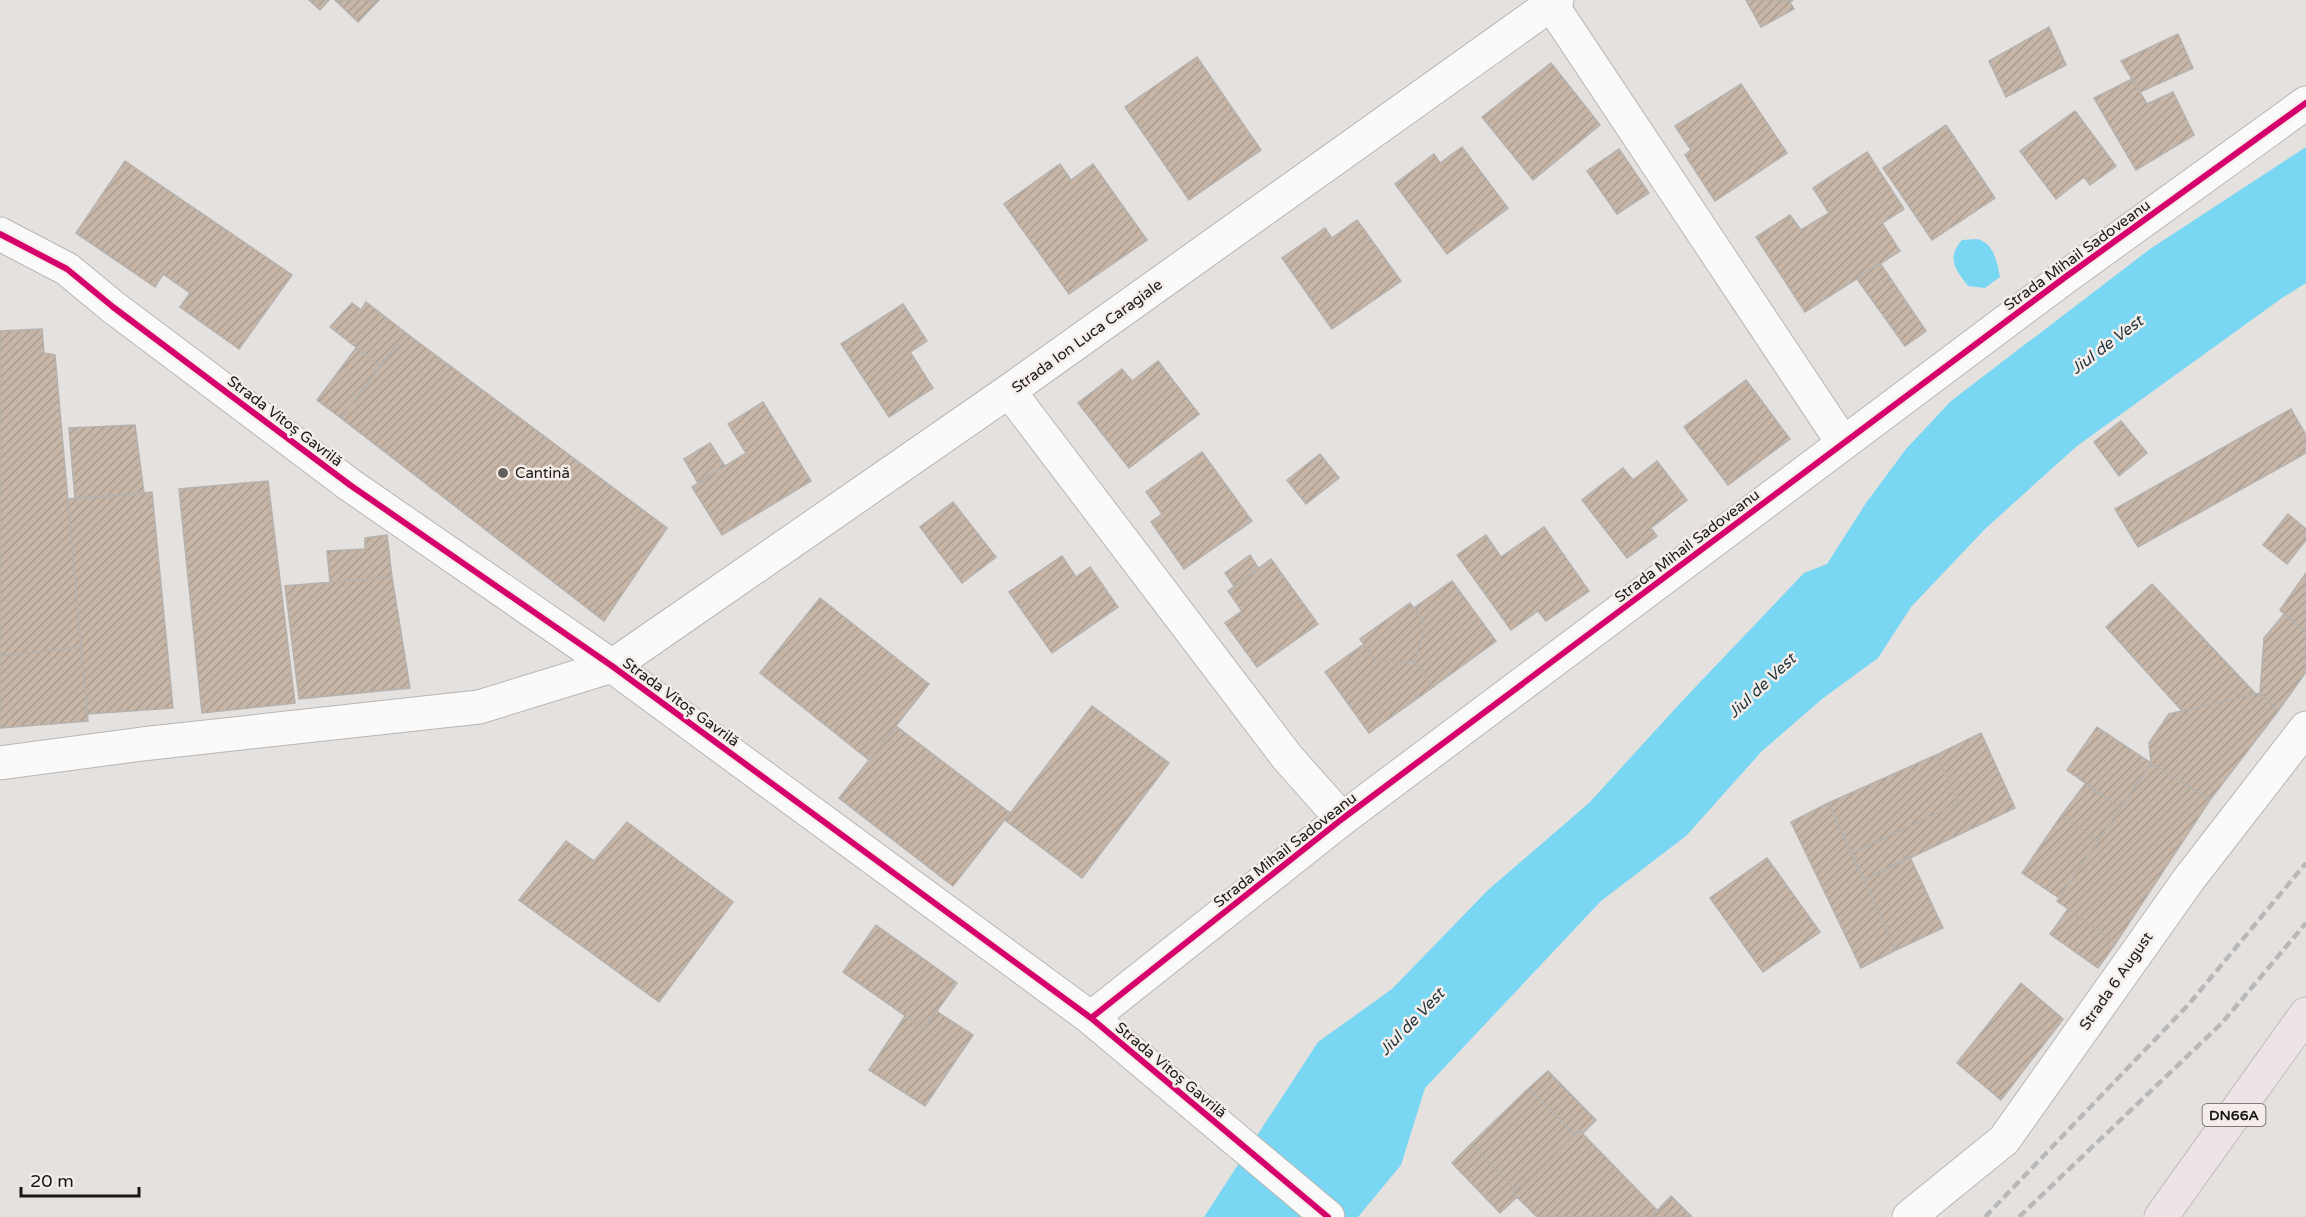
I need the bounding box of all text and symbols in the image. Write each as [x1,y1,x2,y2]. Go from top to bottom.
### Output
street label: Strada Mihail Sadoveanu [2000,196,2154,314]
street label: Strada Ion Luca Caragiale [1008,275,1166,397]
water label: Jiul de Vest [2067,310,2149,379]
street label: Strada Vitoș Gavrilă [224,372,346,470]
place label: Cantină [515,464,570,482]
marker: Cantină [496,466,510,480]
street label: Strada Mihail Sadoveanu [1611,486,1763,606]
water label: Jiul de Vest [1724,648,1802,723]
street label: Strada Vitoș Gavrilă [619,654,743,750]
street label: Strada Mihail Sadoveanu [1210,788,1360,912]
street label: Strada 6 August [2075,928,2157,1033]
water label: Jiul de Vest [1375,983,1450,1060]
street label: Strada Vitoș Gavrilă [1112,1018,1230,1122]
road number: DN66A [2202,1104,2266,1126]
scale bar [21,1160,140,1198]
text: 20 m [30,1170,74,1192]

